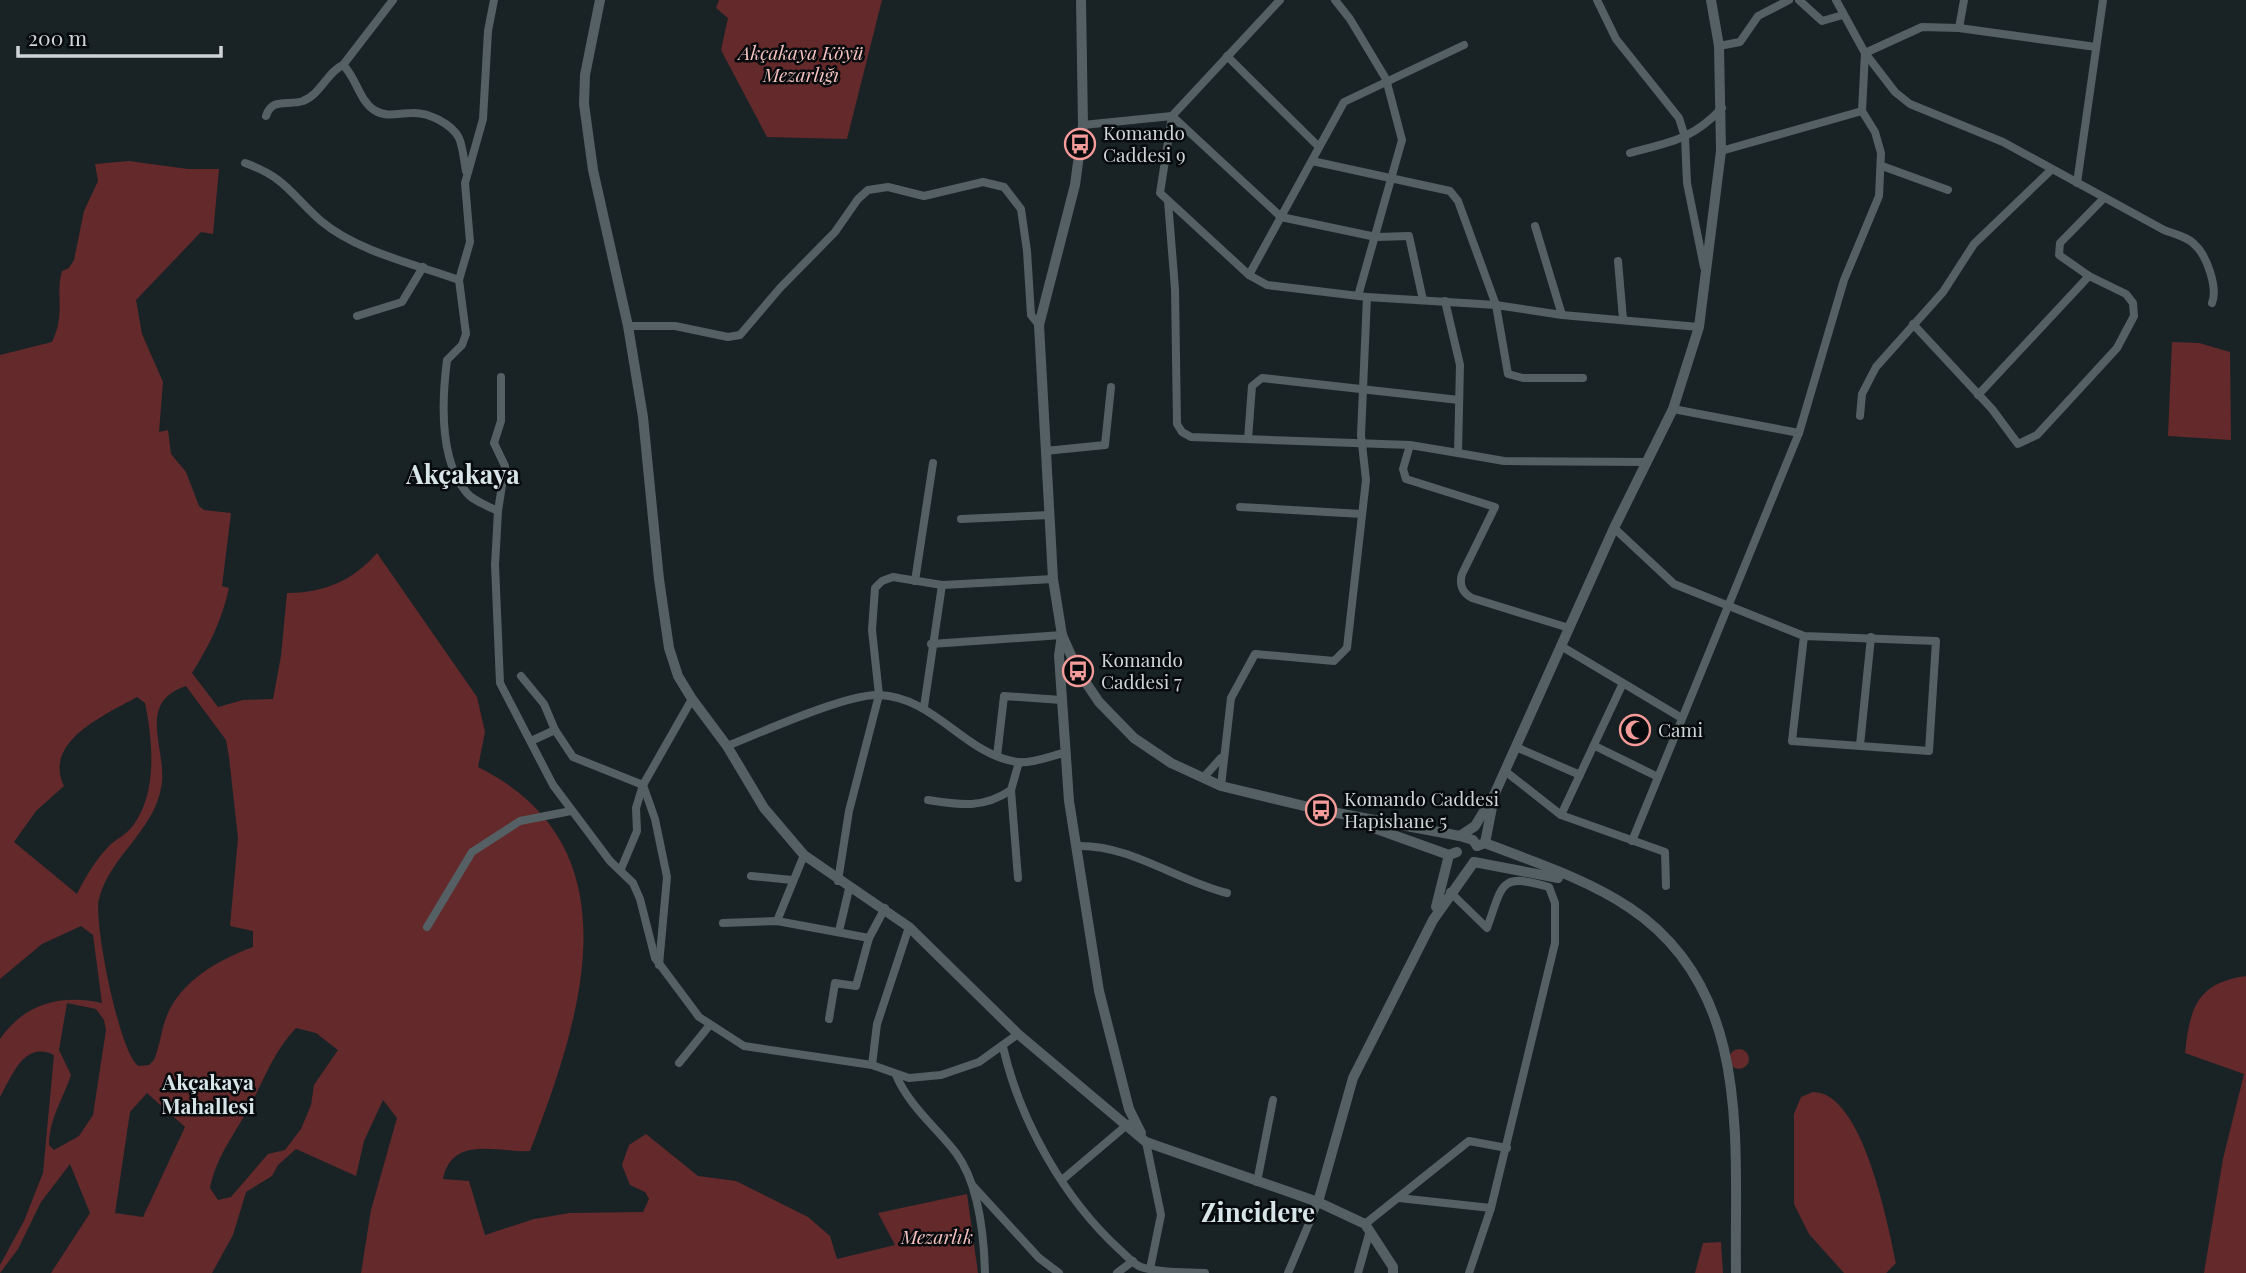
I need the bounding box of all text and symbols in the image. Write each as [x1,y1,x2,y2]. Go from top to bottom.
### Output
scale bar [18,14,220,58]
text: 200 m [28,23,87,51]
park label: Akçakaya Köyü Mezarlığı [736,39,864,87]
place label: Komando Caddesi 9 [1103,119,1186,167]
bus stop icon: Komando Caddesi 9 [1063,127,1097,161]
district label: Akçakaya [405,456,520,491]
place label: Komando Caddesi 7 [1101,646,1183,694]
bus stop icon: Komando Caddesi 7 [1061,654,1095,688]
mosque icon: Cami [1618,713,1652,747]
place label: Cami [1658,716,1703,742]
place label: Komando Caddesi Hapishane 5 [1344,785,1499,833]
bus stop icon: Komando Caddesi Hapishane 5 [1304,793,1338,827]
district label: Akçakaya Mahallesi [161,1067,255,1119]
district label: Zincidere [1201,1194,1315,1229]
park label: Mezarlık [900,1223,973,1249]

